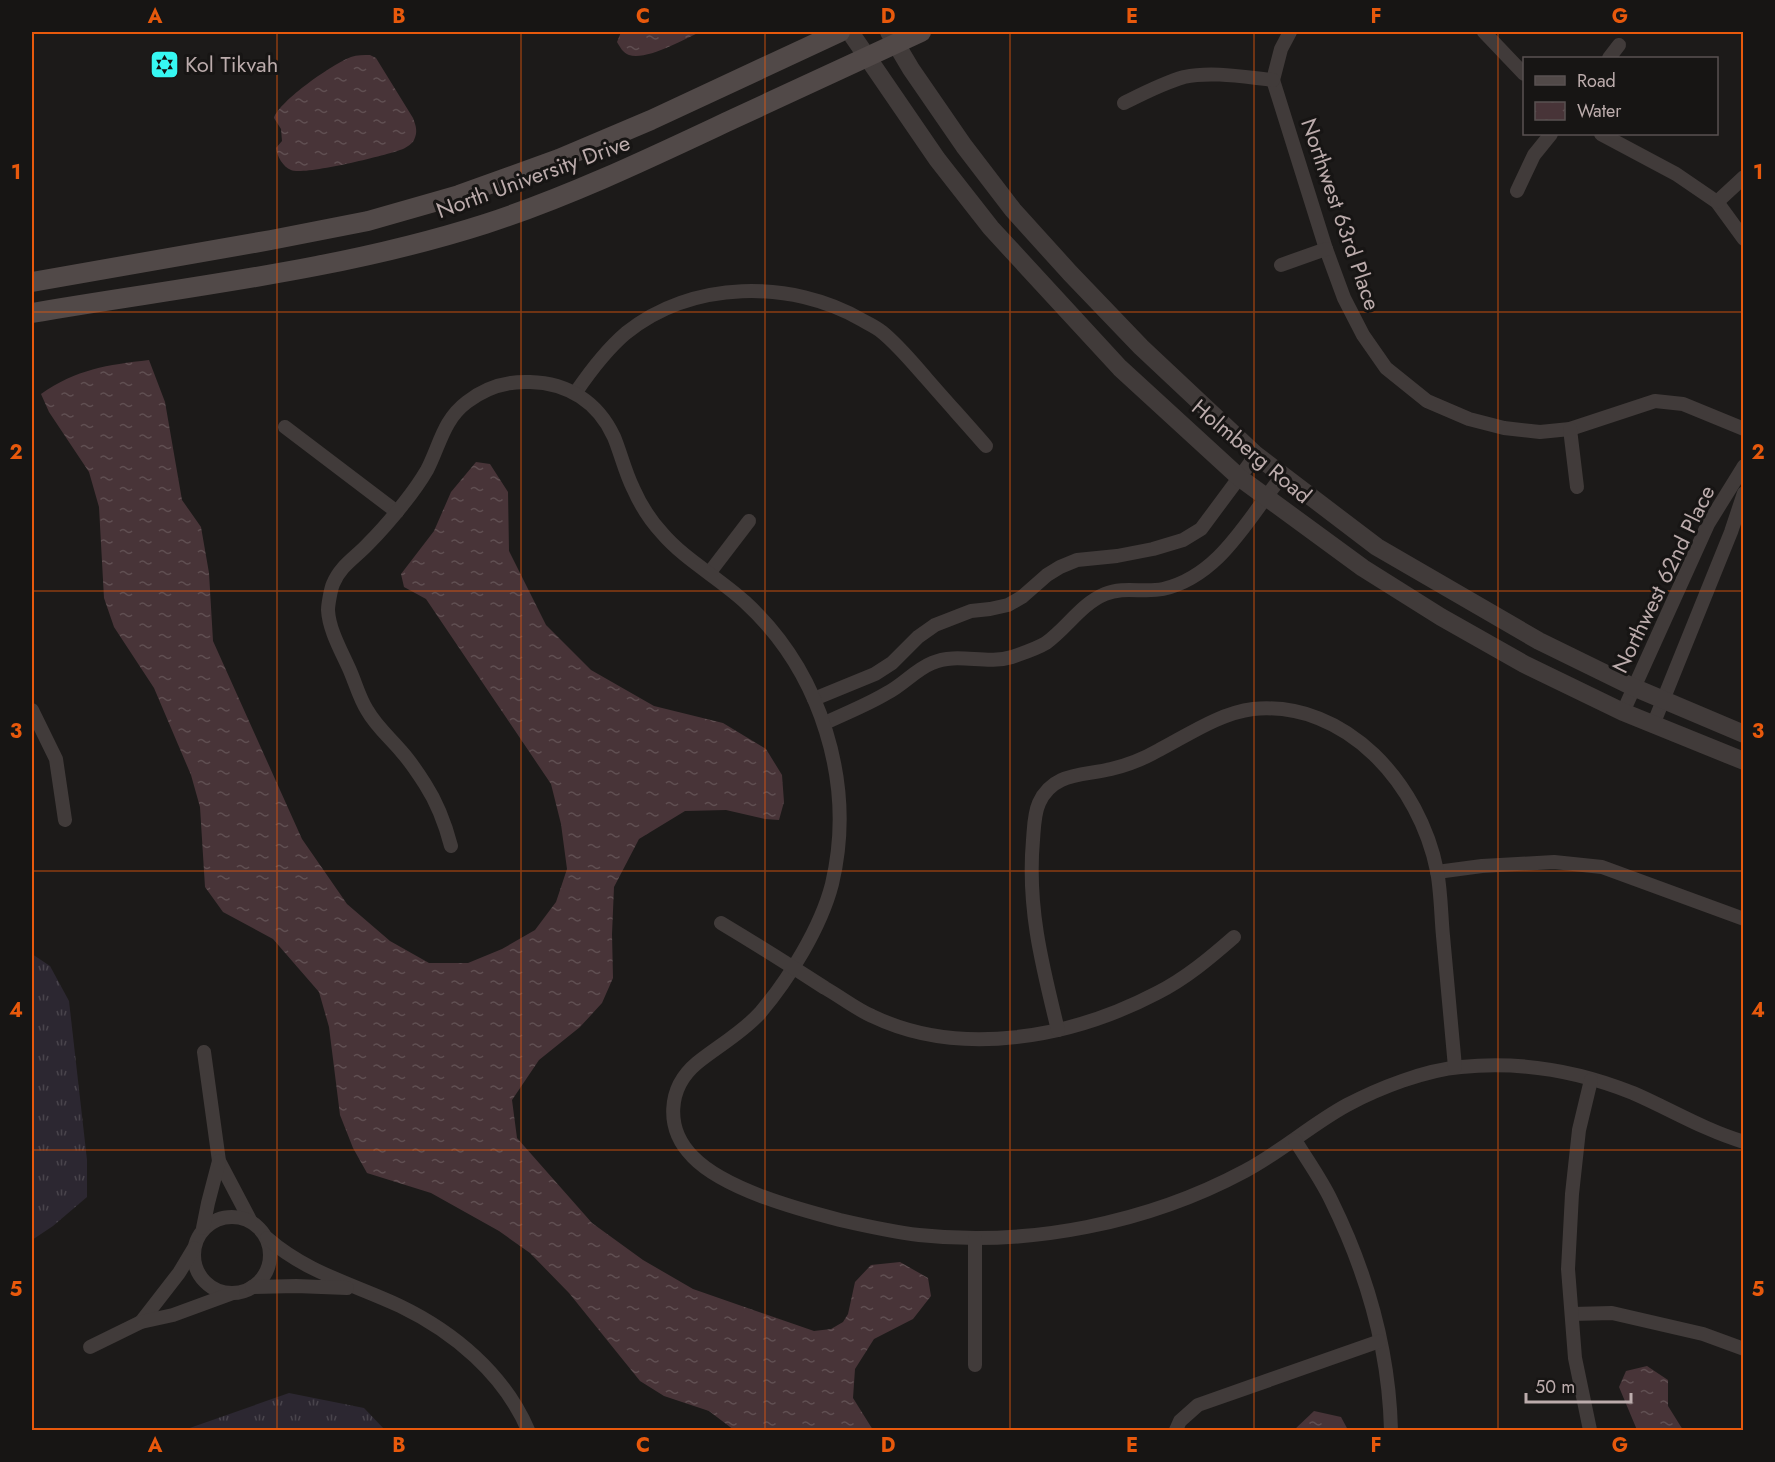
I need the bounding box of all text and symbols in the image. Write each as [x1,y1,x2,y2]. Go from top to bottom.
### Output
text: A [147,2,163,31]
text: B [392,2,406,31]
text: C [636,2,650,31]
text: D [881,2,895,31]
text: E [1126,2,1138,31]
text: F [1370,2,1382,31]
text: G [1612,2,1628,31]
synagogue icon: Kol Tikvah [148,48,180,80]
place label: Kol Tikvah [185,48,278,80]
legend [1523,57,1718,135]
text: Road [1577,68,1616,94]
text: Water [1577,98,1622,124]
street label: Northwest 63rd Place [1293,114,1389,314]
street label: North University Drive [432,126,634,226]
text: 1 [11,158,21,187]
text: 1 [1753,158,1763,187]
street label: Holmberg Road [1185,391,1319,511]
text: 2 [9,438,23,467]
text: 2 [1751,438,1765,467]
street label: Northwest 62nd Place [1604,480,1722,678]
text: 3 [10,717,22,746]
text: 3 [1752,717,1764,746]
text: 4 [9,996,23,1025]
text: 4 [1751,996,1765,1025]
text: 5 [10,1275,23,1304]
text: 5 [1752,1275,1765,1304]
scale bar [1526,1366,1631,1404]
text: 50 m [1535,1374,1575,1400]
text: A [147,1431,163,1460]
text: B [392,1431,406,1460]
text: C [636,1431,650,1460]
text: D [881,1431,895,1460]
text: E [1126,1431,1138,1460]
text: F [1370,1431,1382,1460]
text: G [1612,1431,1628,1460]

